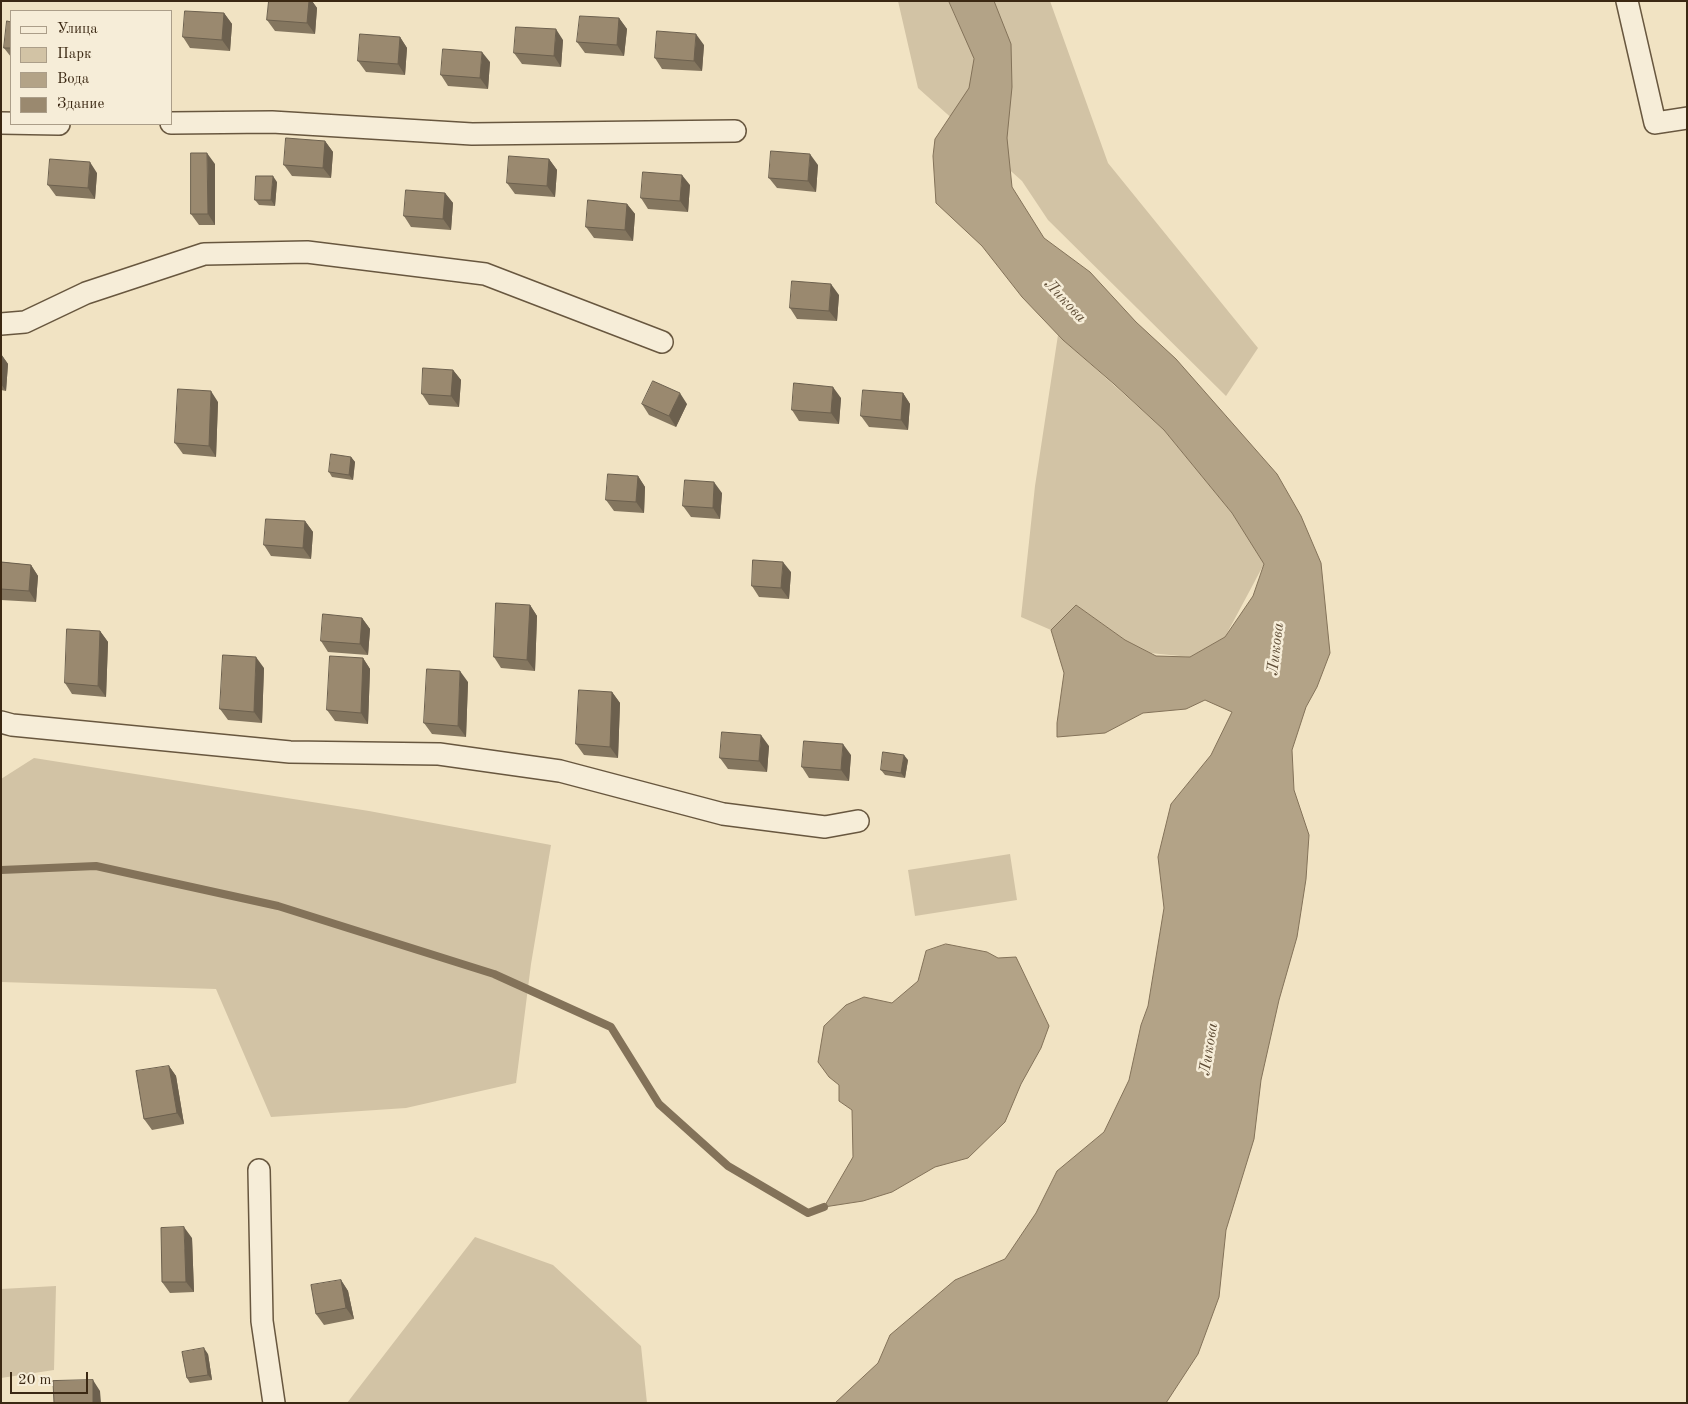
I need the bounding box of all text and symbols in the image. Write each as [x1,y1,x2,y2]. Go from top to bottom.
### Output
legend [10,10,172,125]
text: Улица [57,22,98,37]
text: Парк [57,47,92,62]
text: Вода [57,72,89,87]
text: Здание [57,97,104,112]
water label: Ликова [1040,275,1090,327]
water label: Ликова [1263,621,1289,677]
water label: Ликова [1195,1021,1223,1077]
scale bar [12,1362,90,1394]
text: 20 m [18,1373,52,1388]

